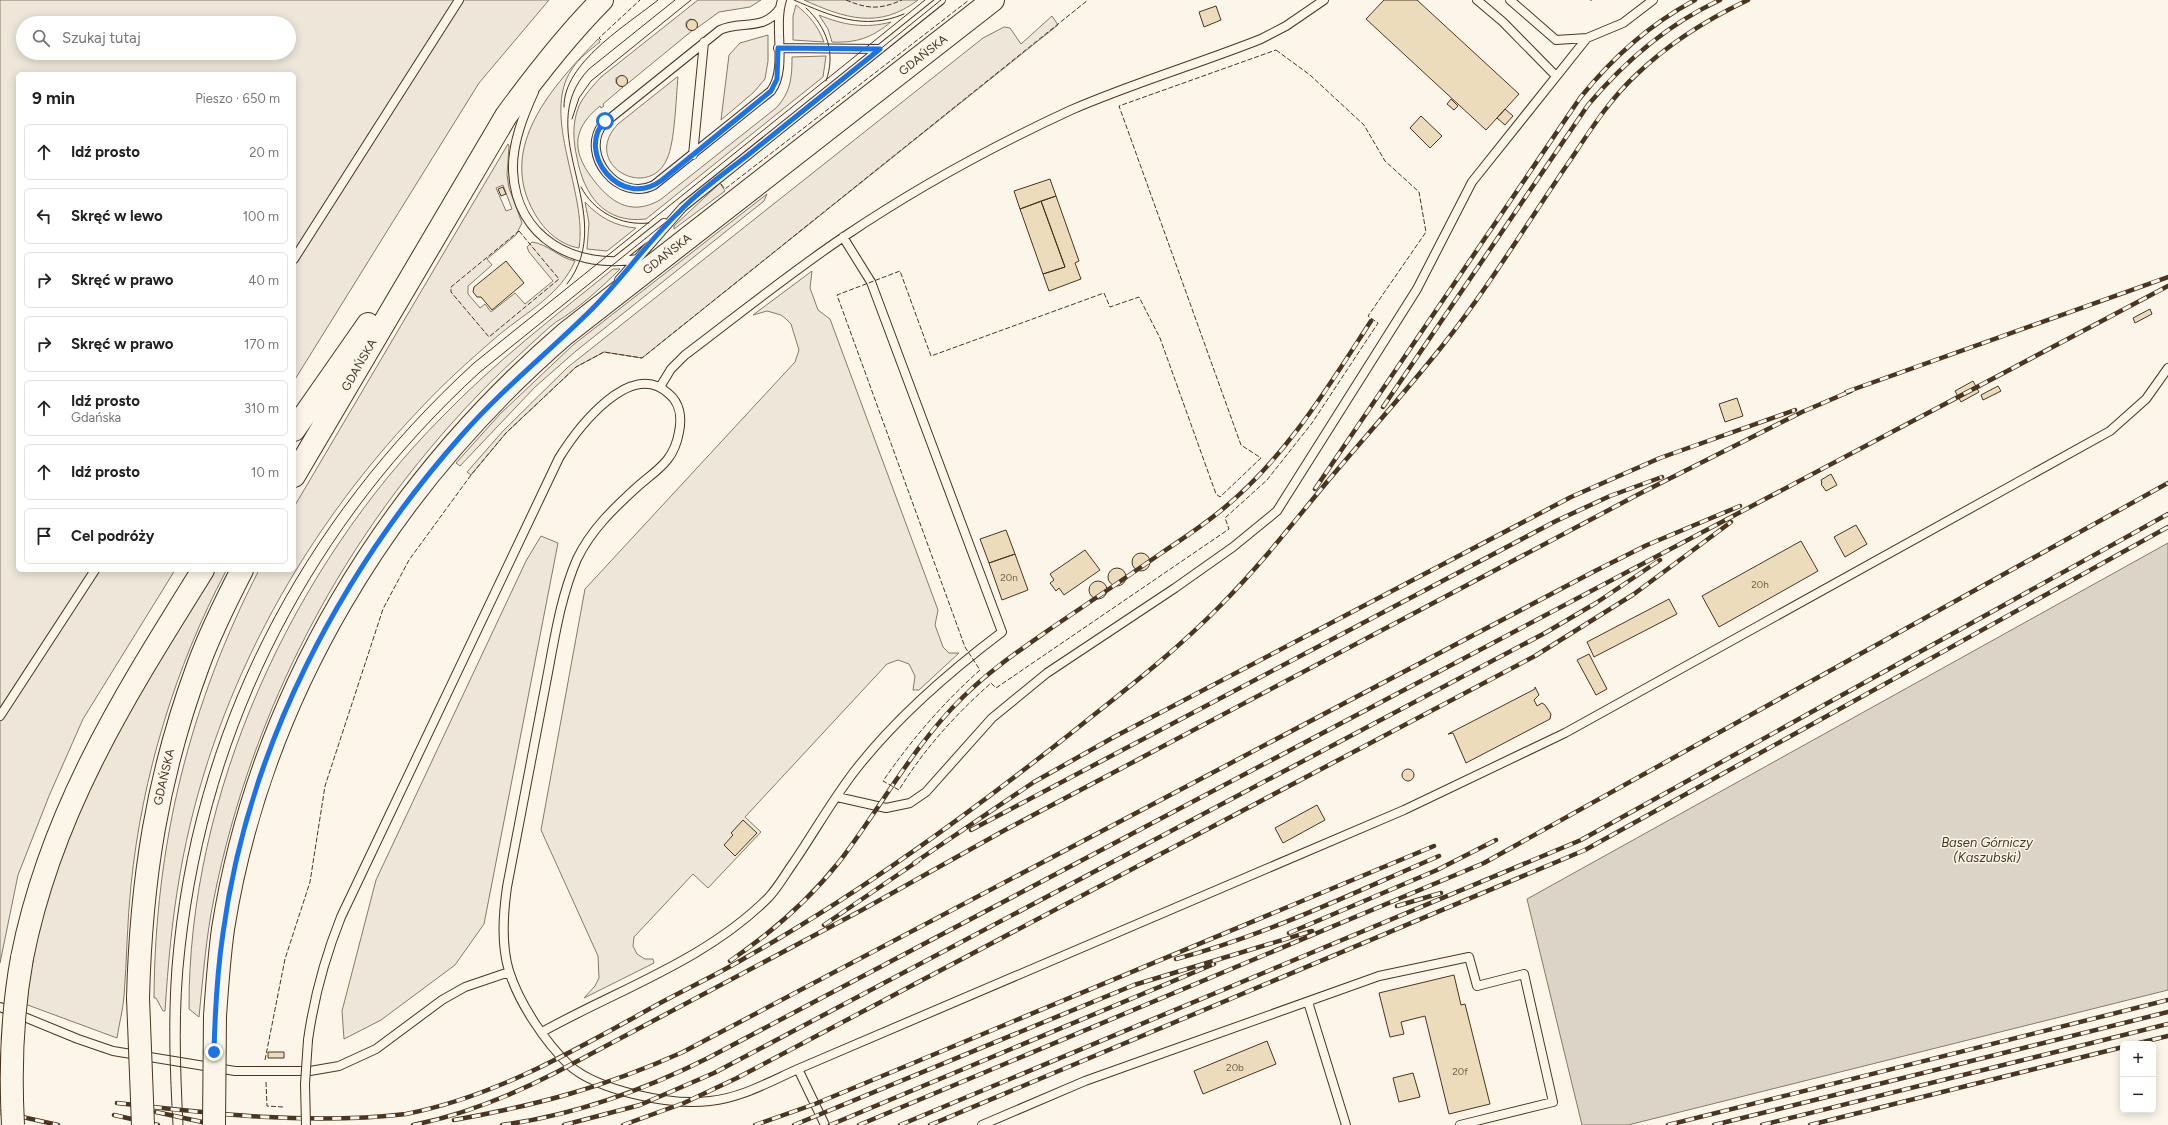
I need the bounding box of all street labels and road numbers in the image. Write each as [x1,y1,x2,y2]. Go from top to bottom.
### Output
street label: GDAŃSKA [896,32,950,78]
street label: GDAŃSKA [640,231,694,277]
street label: GDAŃSKA [339,337,379,393]
street label: GDAŃSKA [151,747,177,807]

